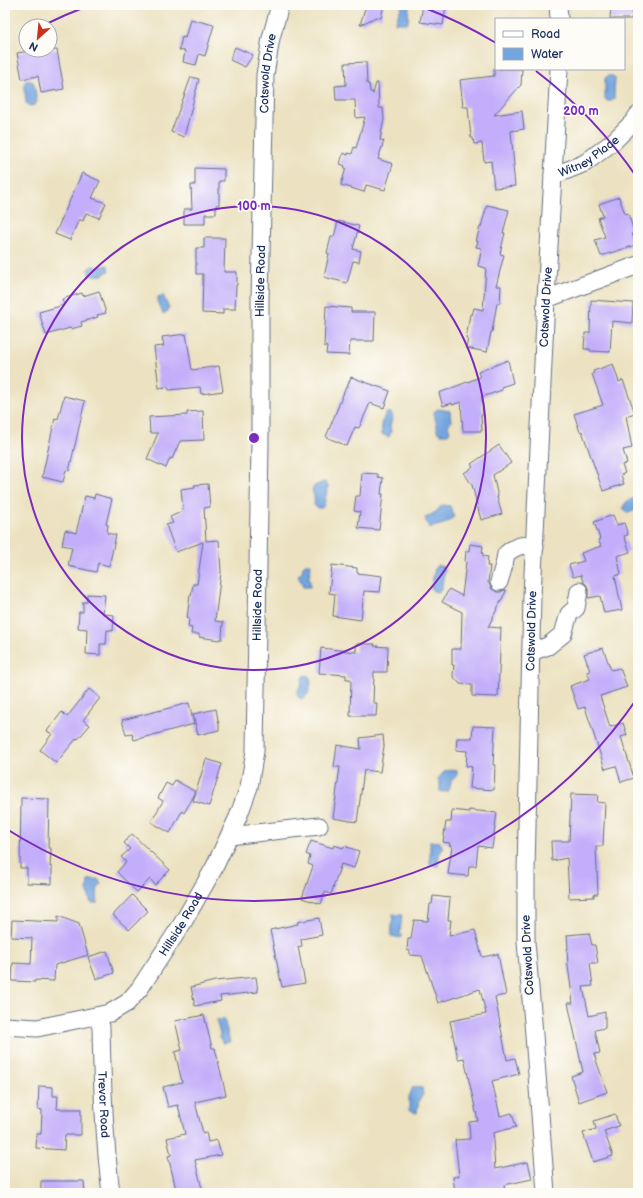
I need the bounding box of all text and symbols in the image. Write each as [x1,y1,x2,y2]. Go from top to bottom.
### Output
north arrow [18,18,58,58]
legend [495,18,625,70]
text: Road [531,27,560,42]
street label: Cotswold Drive [257,32,279,114]
text: N [27,39,40,54]
text: Water [531,47,563,62]
text: 200 m [563,104,599,119]
street label: Witney Place [556,132,623,181]
text: 100 m [237,199,271,214]
street label: Hillside Road [252,245,269,317]
street label: Cotswold Drive [536,267,555,348]
centre of rings [247,431,261,445]
street label: Hillside Road [249,569,265,641]
street label: Cotswold Drive [523,590,540,671]
street label: Hillside Road [156,890,206,959]
street label: Cotswold Drive [518,914,538,996]
street label: Trevor Road [95,1071,113,1139]

